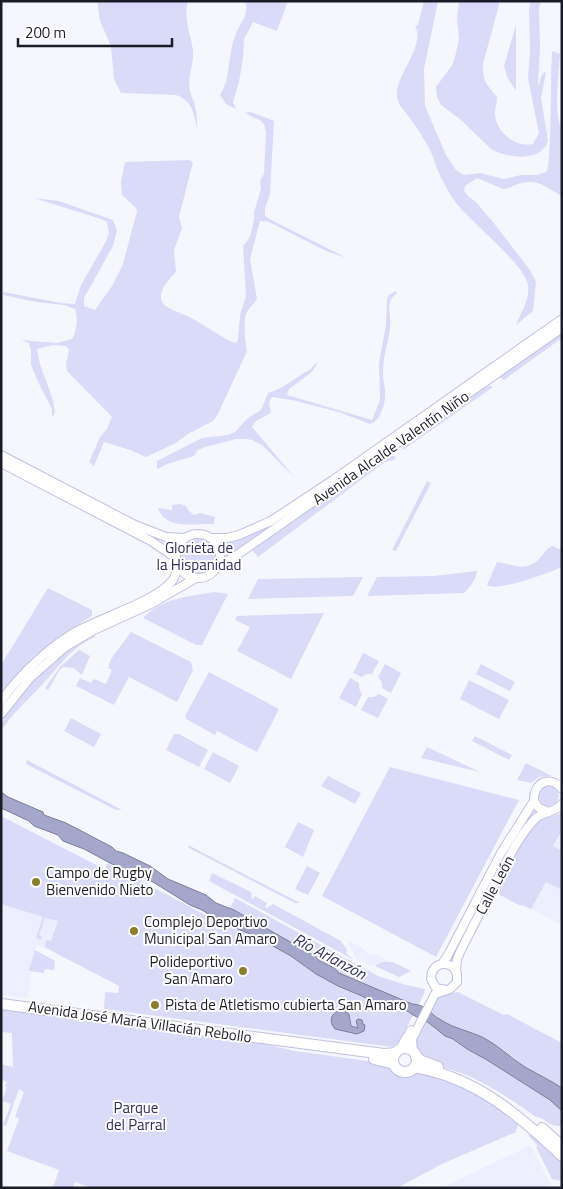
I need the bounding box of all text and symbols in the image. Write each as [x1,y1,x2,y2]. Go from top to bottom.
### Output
scale bar [18,15,171,47]
text: 200 m [25,21,66,44]
street label: Avenida Alcalde Valentín Niño [308,385,474,510]
park label: Glorieta de la Hispanidad [157,536,241,576]
street label: Calle León [469,851,520,918]
place label: Campo de Rugby Bienvenido Nieto [46,861,153,901]
marker: Campo de Rugby Bienvenido Nieto [30,876,42,888]
place label: Complejo Deportivo Municipal San Amaro [144,910,277,950]
marker: Complejo Deportivo Municipal San Amaro [128,925,140,937]
water label: Río Arlanzón [289,927,372,986]
place label: Polideportivo San Amaro [149,950,233,990]
marker: Polideportivo San Amaro [237,965,249,977]
place label: Pista de Atletismo cubierta San Amaro [165,993,407,1016]
street label: Avenida José María Villacián Rebollo [27,994,253,1049]
marker: Pista de Atletismo cubierta San Amaro [149,999,161,1011]
park label: Parque del Parral [106,1096,166,1136]

